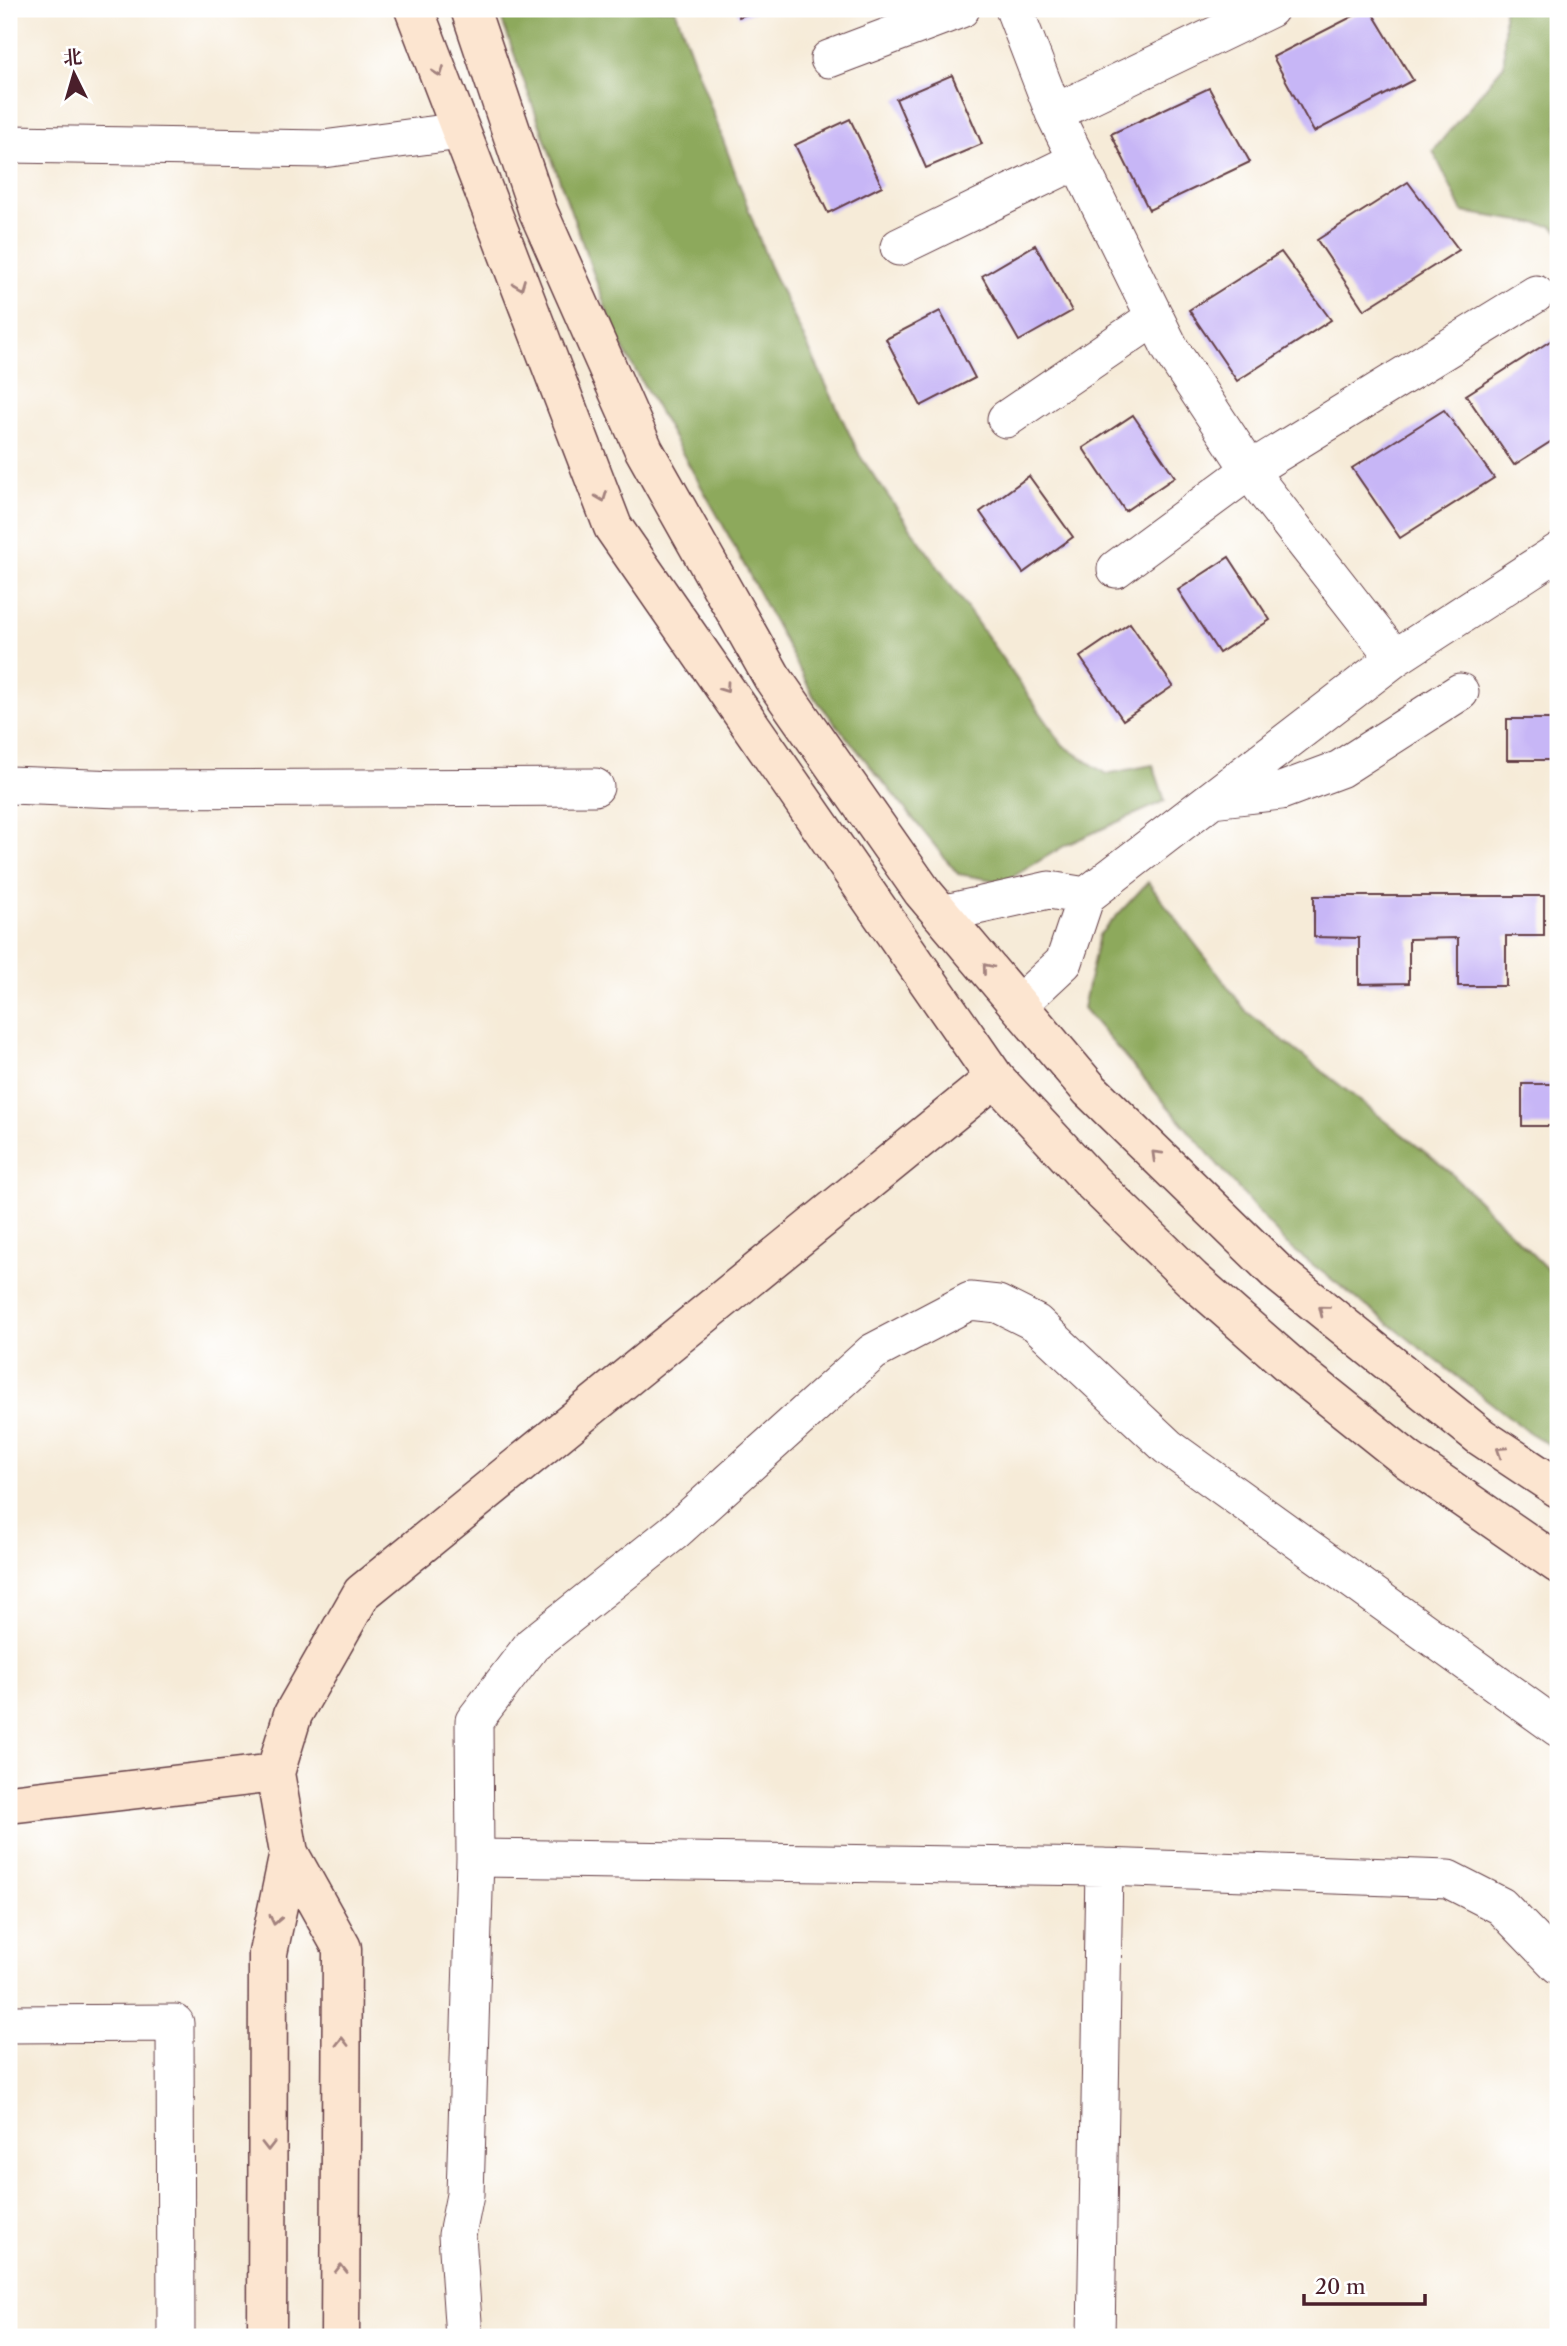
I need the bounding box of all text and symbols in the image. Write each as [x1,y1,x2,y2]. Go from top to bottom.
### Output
north arrow [38,38,108,108]
text: 北 [62,45,83,70]
one-way arrow [430,66,444,78]
one-way arrow [512,278,526,290]
one-way arrow [593,491,607,503]
one-way arrow [716,680,729,693]
one-way arrow [983,964,995,977]
one-way arrow [1152,1150,1165,1163]
one-way arrow [1318,1305,1330,1318]
one-way arrow [1496,1446,1509,1459]
one-way arrow [269,1913,284,1925]
one-way arrow [334,2036,350,2046]
one-way arrow [260,2142,276,2152]
scale bar [1304,2262,1425,2306]
one-way arrow [333,2263,349,2274]
text: 20 m [1315,2274,1366,2299]

